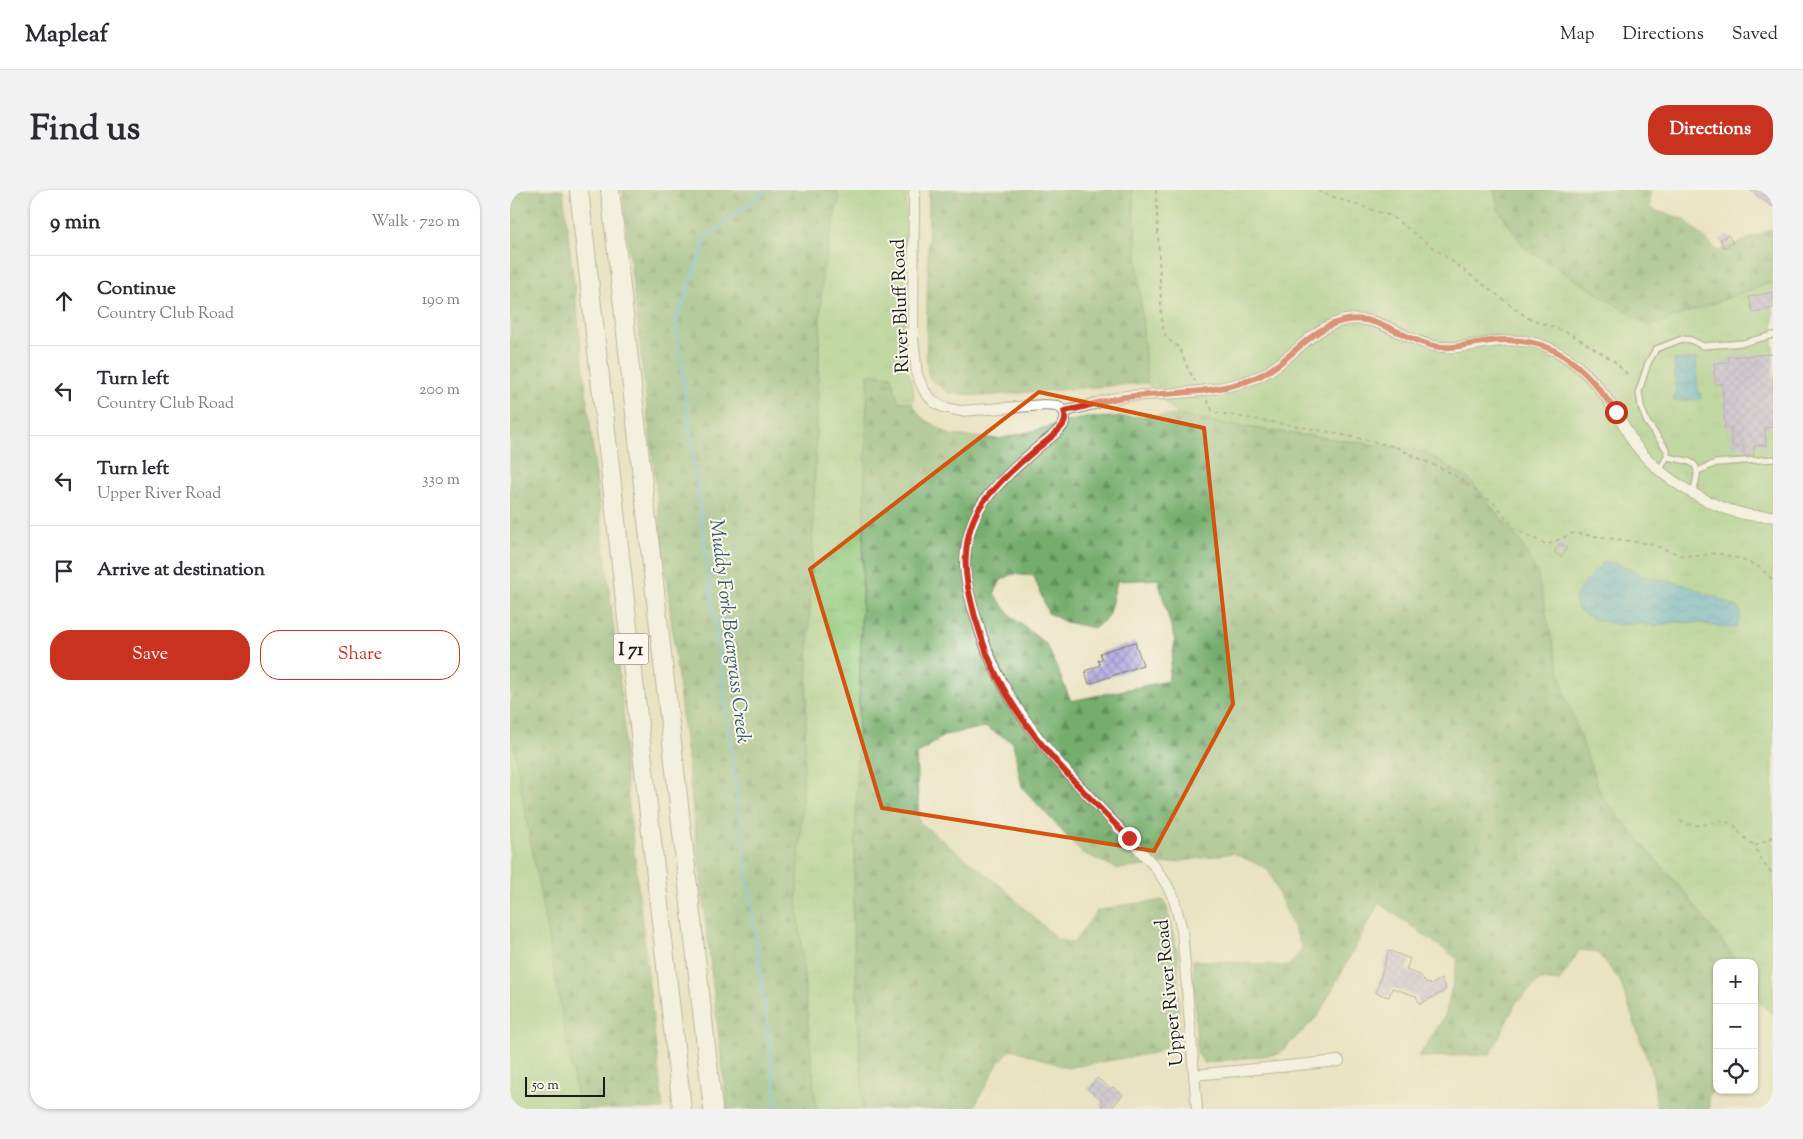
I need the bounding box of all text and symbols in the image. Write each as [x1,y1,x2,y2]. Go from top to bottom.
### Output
text: Mapleaf [25,18,108,52]
text: Map [1560,22,1595,48]
text: Directions [1623,22,1704,48]
text: Saved [1732,22,1778,48]
text: Find us [30,105,140,156]
button: Directions [1648,105,1773,155]
text: 9 min [50,208,100,238]
text: Walk · 720 m [371,211,460,234]
street label: River Bluff Road [886,238,917,374]
text: Continue [97,276,176,303]
icon: ahead [50,287,78,315]
text: 190 m [422,289,460,312]
text: Country Club Road [97,303,234,326]
text: Turn left [97,366,169,393]
icon: left [50,377,78,405]
text: 200 m [419,379,460,402]
text: Country Club Road [97,393,234,416]
route start [1605,401,1628,424]
text: Turn left [97,456,169,483]
icon: left [50,467,78,495]
text: 330 m [422,469,460,492]
text: Upper River Road [97,483,221,506]
water label: Muddy Fork Beargrass Creek [700,517,757,745]
icon: arrive [50,557,78,585]
text: Arrive at destination [97,557,265,584]
button: Save [50,630,250,680]
button: Share [260,630,460,680]
road number: I 71 [614,634,648,664]
route end [1118,827,1141,850]
street label: Upper River Road [1149,918,1192,1067]
map controls [1713,959,1758,1094]
button: + [1713,959,1758,1004]
button: − [1713,1004,1758,1049]
button: locate [1713,1049,1758,1094]
scale bar [525,1074,605,1097]
text: 50 m [532,1076,559,1096]

